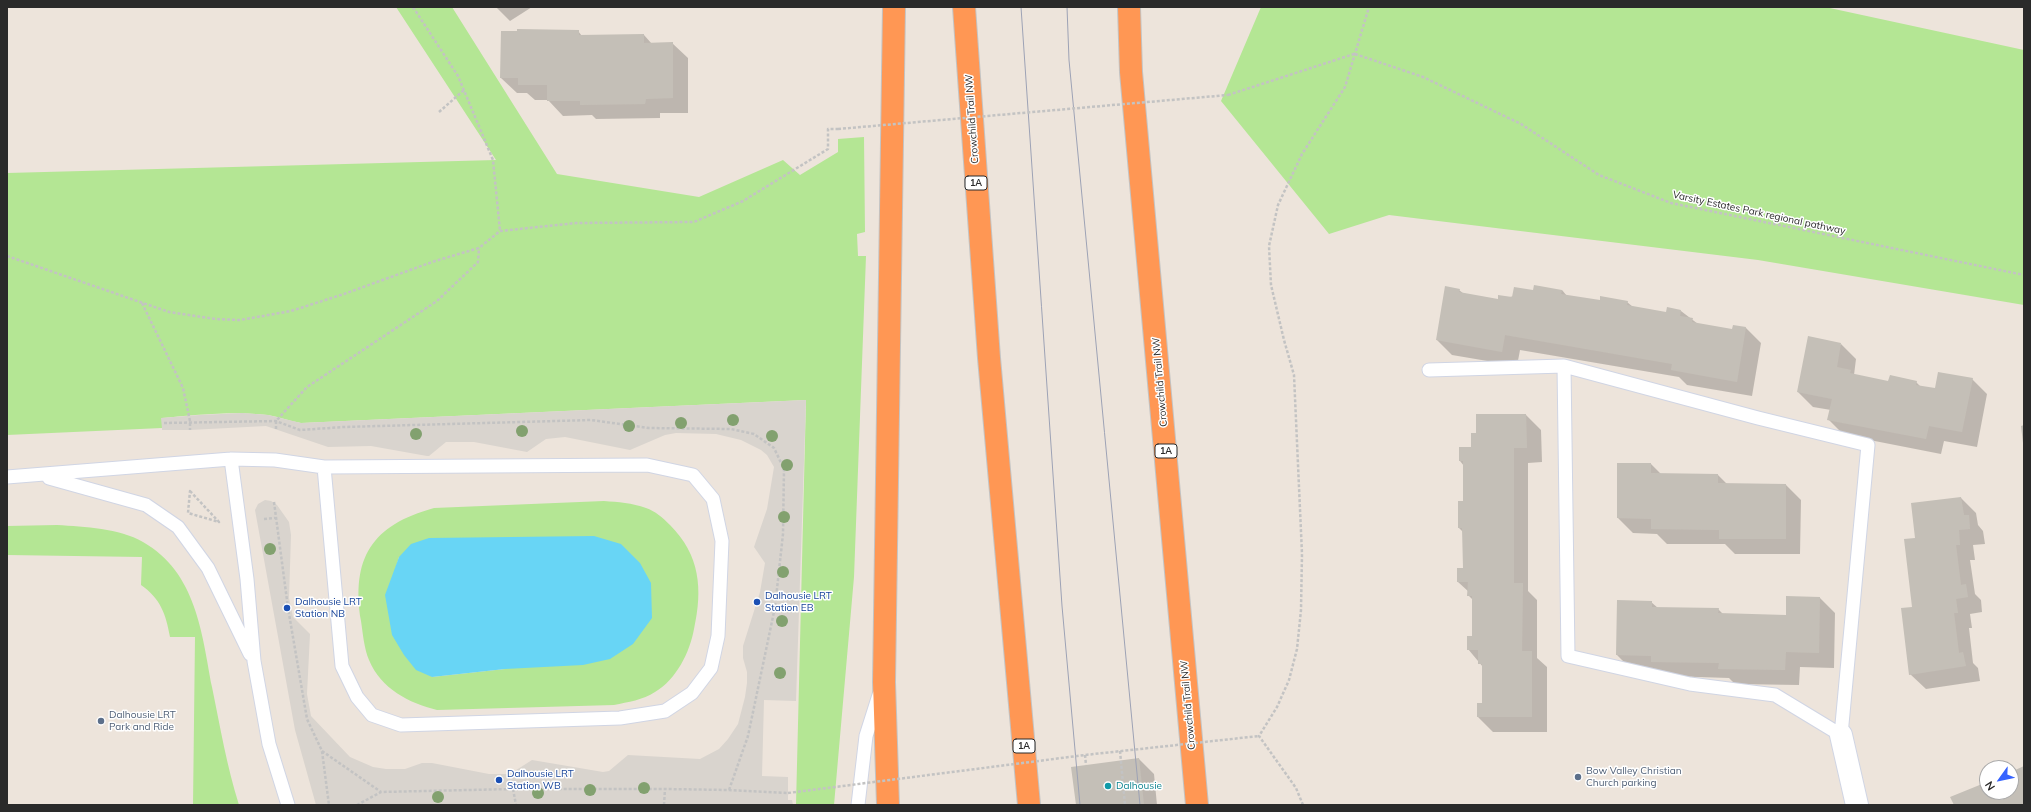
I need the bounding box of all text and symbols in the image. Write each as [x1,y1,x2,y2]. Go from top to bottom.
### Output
street label: Crowchild Trail NW [963,74,981,164]
road number: 1A [965,176,987,190]
street label: Varsity Estates Park regional pathway [1672,189,1846,237]
street label: Crowchild Trail NW [1150,337,1170,427]
road number: 1A [1155,444,1177,458]
place label: Dalhousie LRT Station EB [765,590,832,614]
place label: Dalhousie LRT Station NB [295,596,362,620]
marker: Dalhousie LRT Station EB [752,597,762,607]
marker: Dalhousie LRT Station NB [282,603,292,613]
street label: Crowchild Trail NW [1178,660,1198,750]
place label: Dalhousie LRT Park and Ride [109,709,176,732]
marker: Dalhousie LRT Park and Ride [96,716,106,726]
road number: 1A [1013,739,1035,753]
north arrow [1979,760,2019,800]
place label: Bow Valley Christian Church parking [1586,765,1682,788]
place label: Dalhousie LRT Station WB [507,768,574,792]
marker: Bow Valley Christian Church parking [1573,772,1583,782]
marker: Dalhousie LRT Station WB [494,775,504,785]
text: N [1982,779,1998,793]
place label: Dalhousie [1116,780,1162,792]
marker: Dalhousie [1103,781,1113,791]

